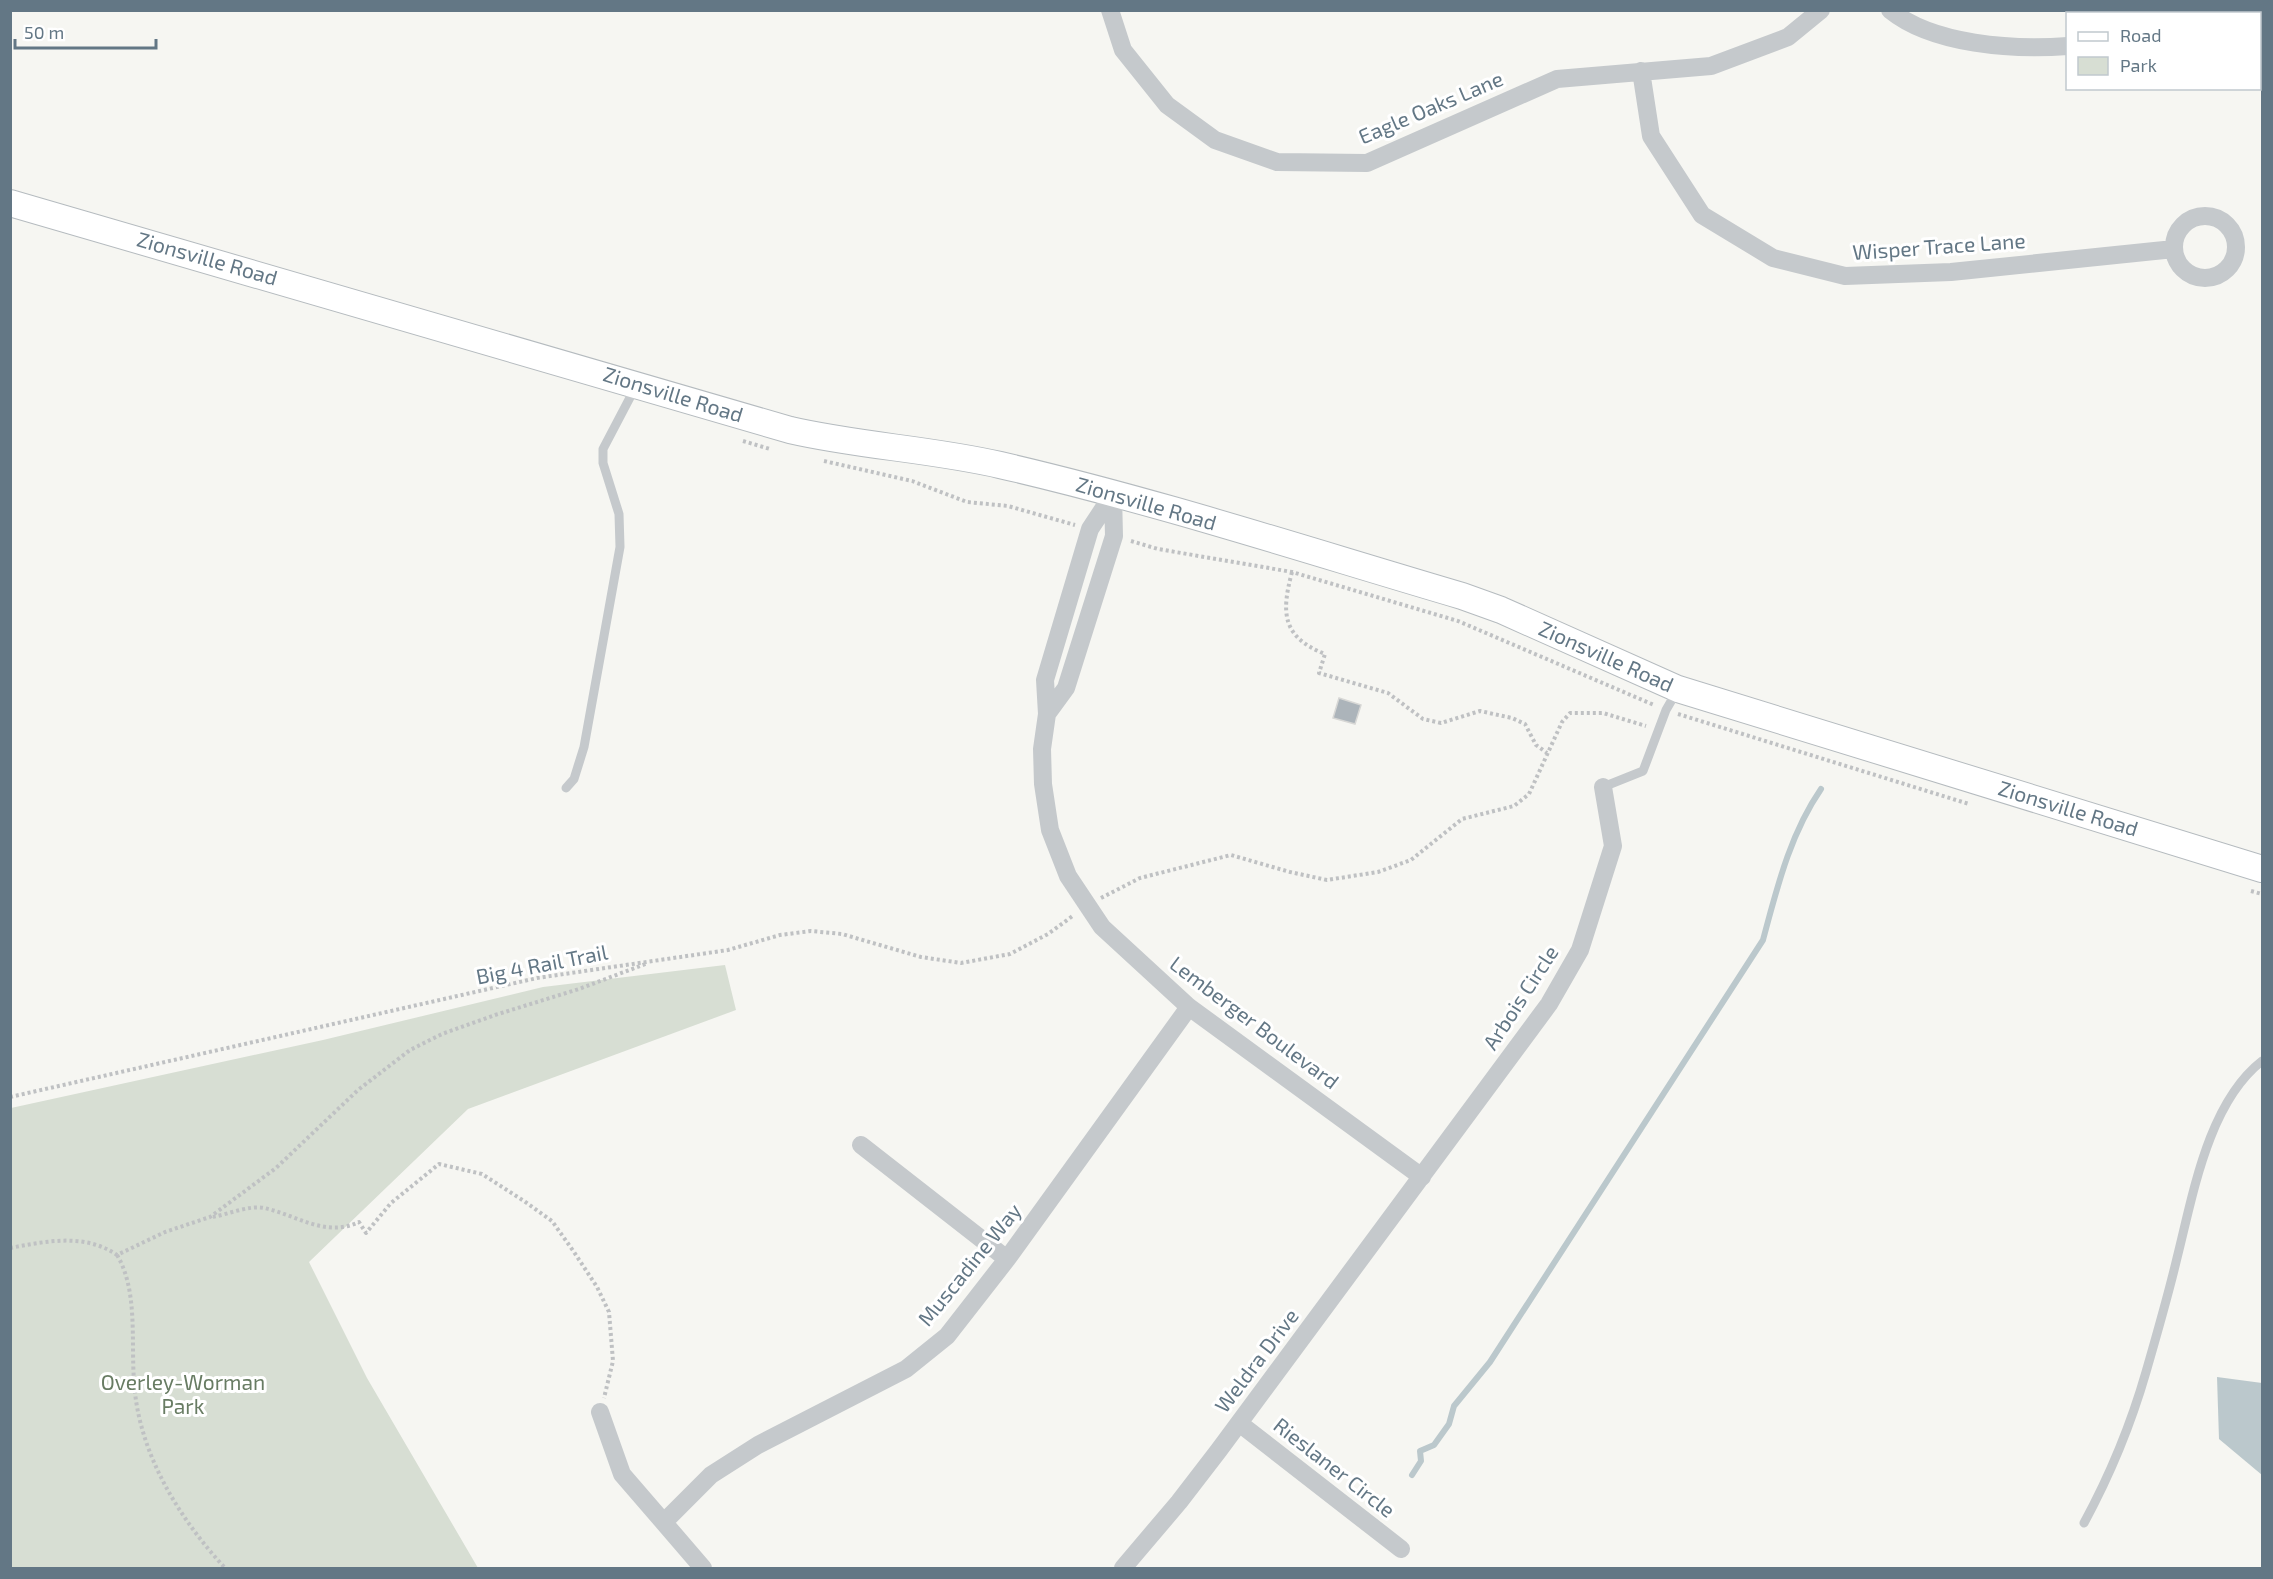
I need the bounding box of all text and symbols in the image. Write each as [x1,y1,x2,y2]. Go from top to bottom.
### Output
scale bar [15,12,156,50]
legend [2066,12,2261,90]
text: 50 m [24,21,64,43]
text: Road [2120,24,2161,46]
text: Park [2120,54,2157,76]
street label: Eagle Oaks Lane [1354,65,1506,148]
street label: Zionsville Road [134,226,281,290]
street label: Wisper Trace Lane [1851,227,2026,264]
street label: Zionsville Road [600,360,746,427]
street label: Zionsville Road [1073,471,1220,535]
street label: Zionsville Road [1535,615,1678,697]
street label: Zionsville Road [1995,774,2141,841]
street label: Big 4 Rail Trail [474,938,610,989]
street label: Arbois Circle [1477,940,1563,1054]
street label: Lemberger Boulevard [1166,950,1344,1093]
street label: Muscadine Way [912,1198,1026,1330]
street label: Weldra Drive [1209,1303,1303,1417]
park label: Overley-Worman Park [101,1369,265,1418]
street label: Rieslaner Circle [1269,1412,1401,1522]

